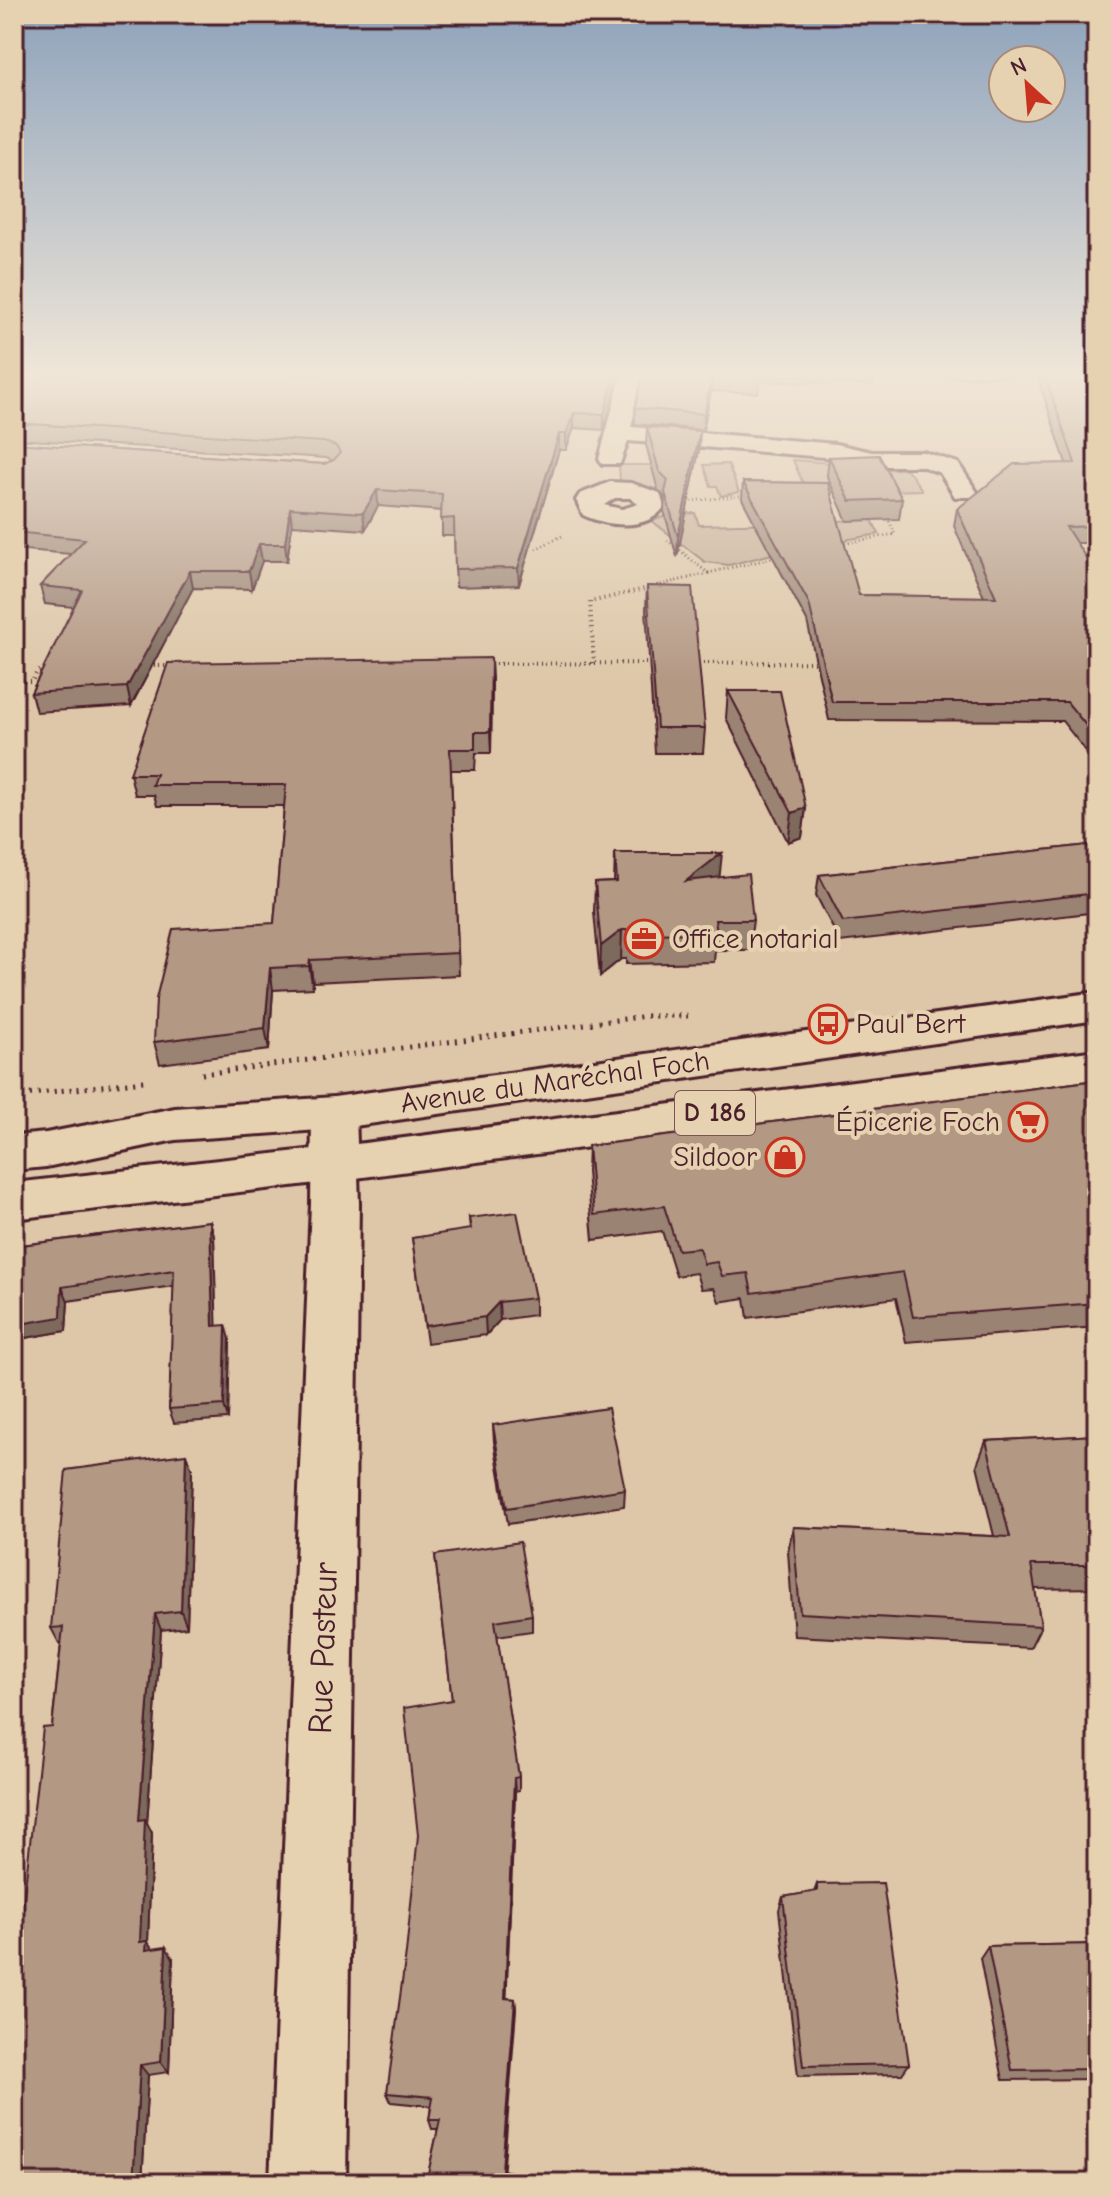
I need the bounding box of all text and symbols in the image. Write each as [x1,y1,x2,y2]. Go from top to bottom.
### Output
north arrow [987,44,1067,124]
text: N [1007,52,1031,82]
office icon: Office notarial [623,918,665,960]
place label: Office notarial [672,923,839,955]
bus stop icon: Paul Bert [807,1003,849,1045]
place label: Paul Bert [856,1008,966,1040]
street label: Avenue du Maréchal Foch [398,1044,712,1120]
road number: D 186 [675,1091,755,1135]
supermarket icon: Épicerie Foch [1007,1101,1049,1143]
place label: Épicerie Foch [836,1105,1000,1138]
shop icon: Sildoor [764,1136,806,1178]
place label: Sildoor [673,1141,757,1173]
street label: Rue Pasteur [300,1561,346,1735]

